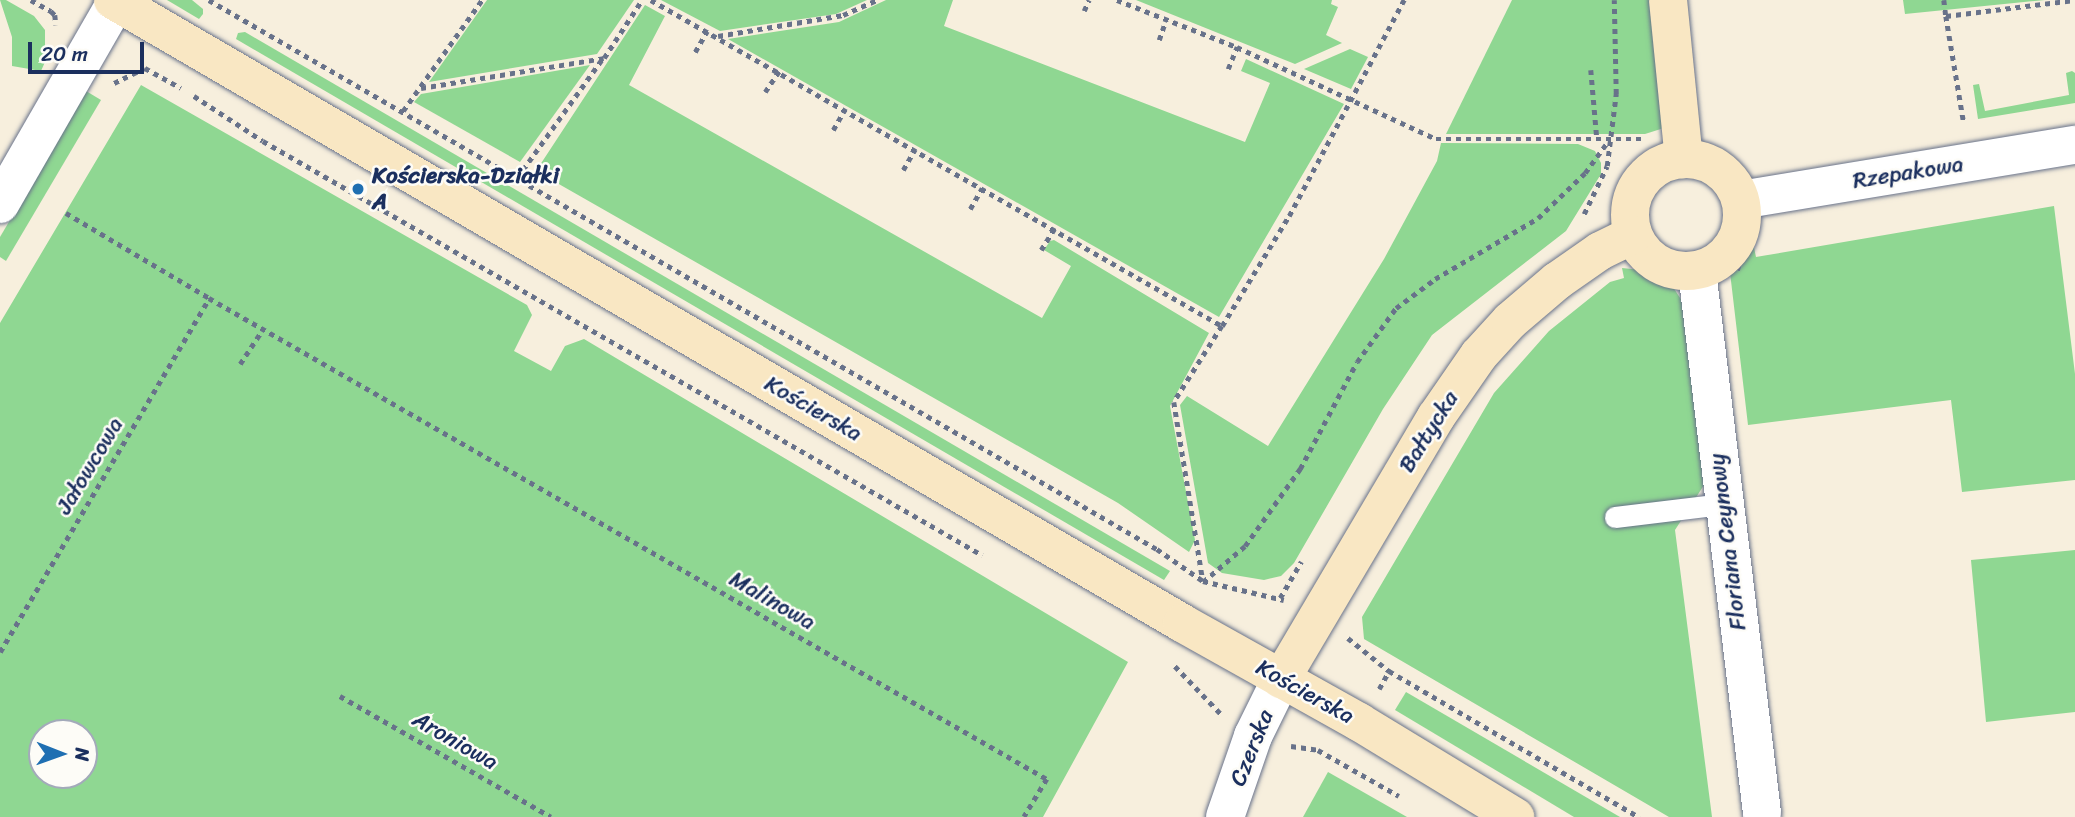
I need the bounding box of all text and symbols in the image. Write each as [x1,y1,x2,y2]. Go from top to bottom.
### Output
scale bar [32,28,147,72]
text: 20 m [41,35,88,73]
street label: Rzepakowa [1851,151,1965,195]
place label: Kościerska-Działki A [372,162,559,216]
marker: Kościerska-Działki A [350,181,366,197]
street label: Kościerska [759,370,867,448]
street label: Bałtycka [1393,386,1465,478]
street label: Jałowcowa [50,413,130,519]
street label: Floriana Ceynowy [1703,452,1753,632]
street label: Malinowa [724,565,820,637]
street label: Kościerska [1251,654,1359,730]
street label: Aroniowa [407,706,503,776]
street label: Czerska [1224,706,1280,790]
north arrow [28,719,98,789]
text: N [66,747,99,761]

